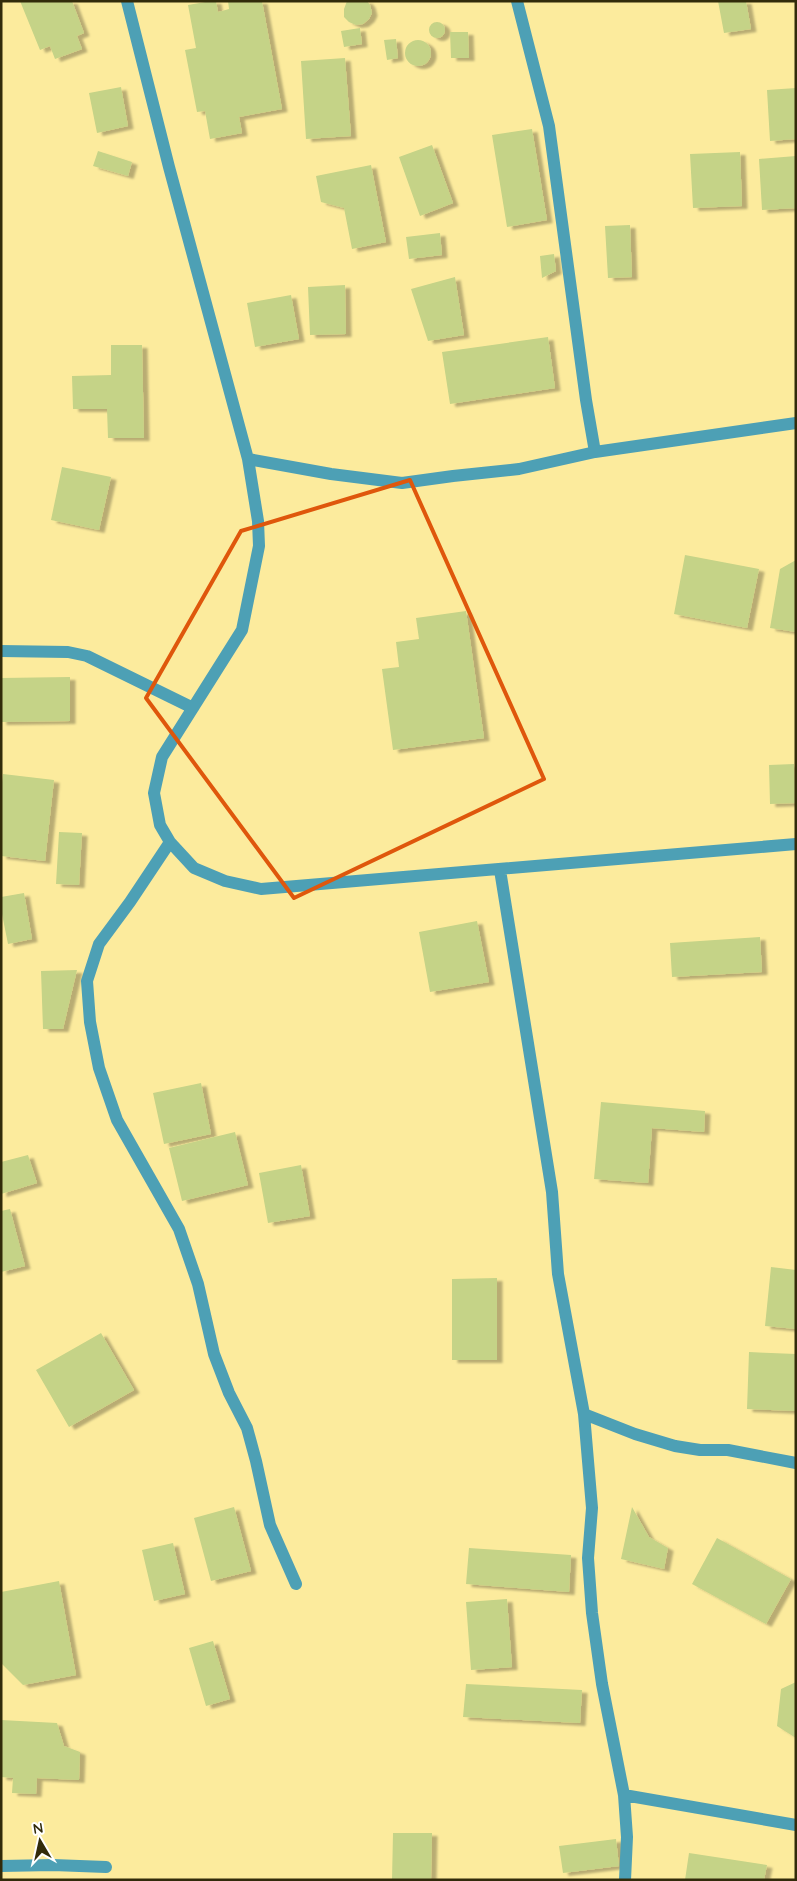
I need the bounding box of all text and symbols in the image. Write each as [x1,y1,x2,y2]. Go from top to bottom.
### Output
north arrow [15,1816,65,1866]
text: N [31,1818,44,1838]

